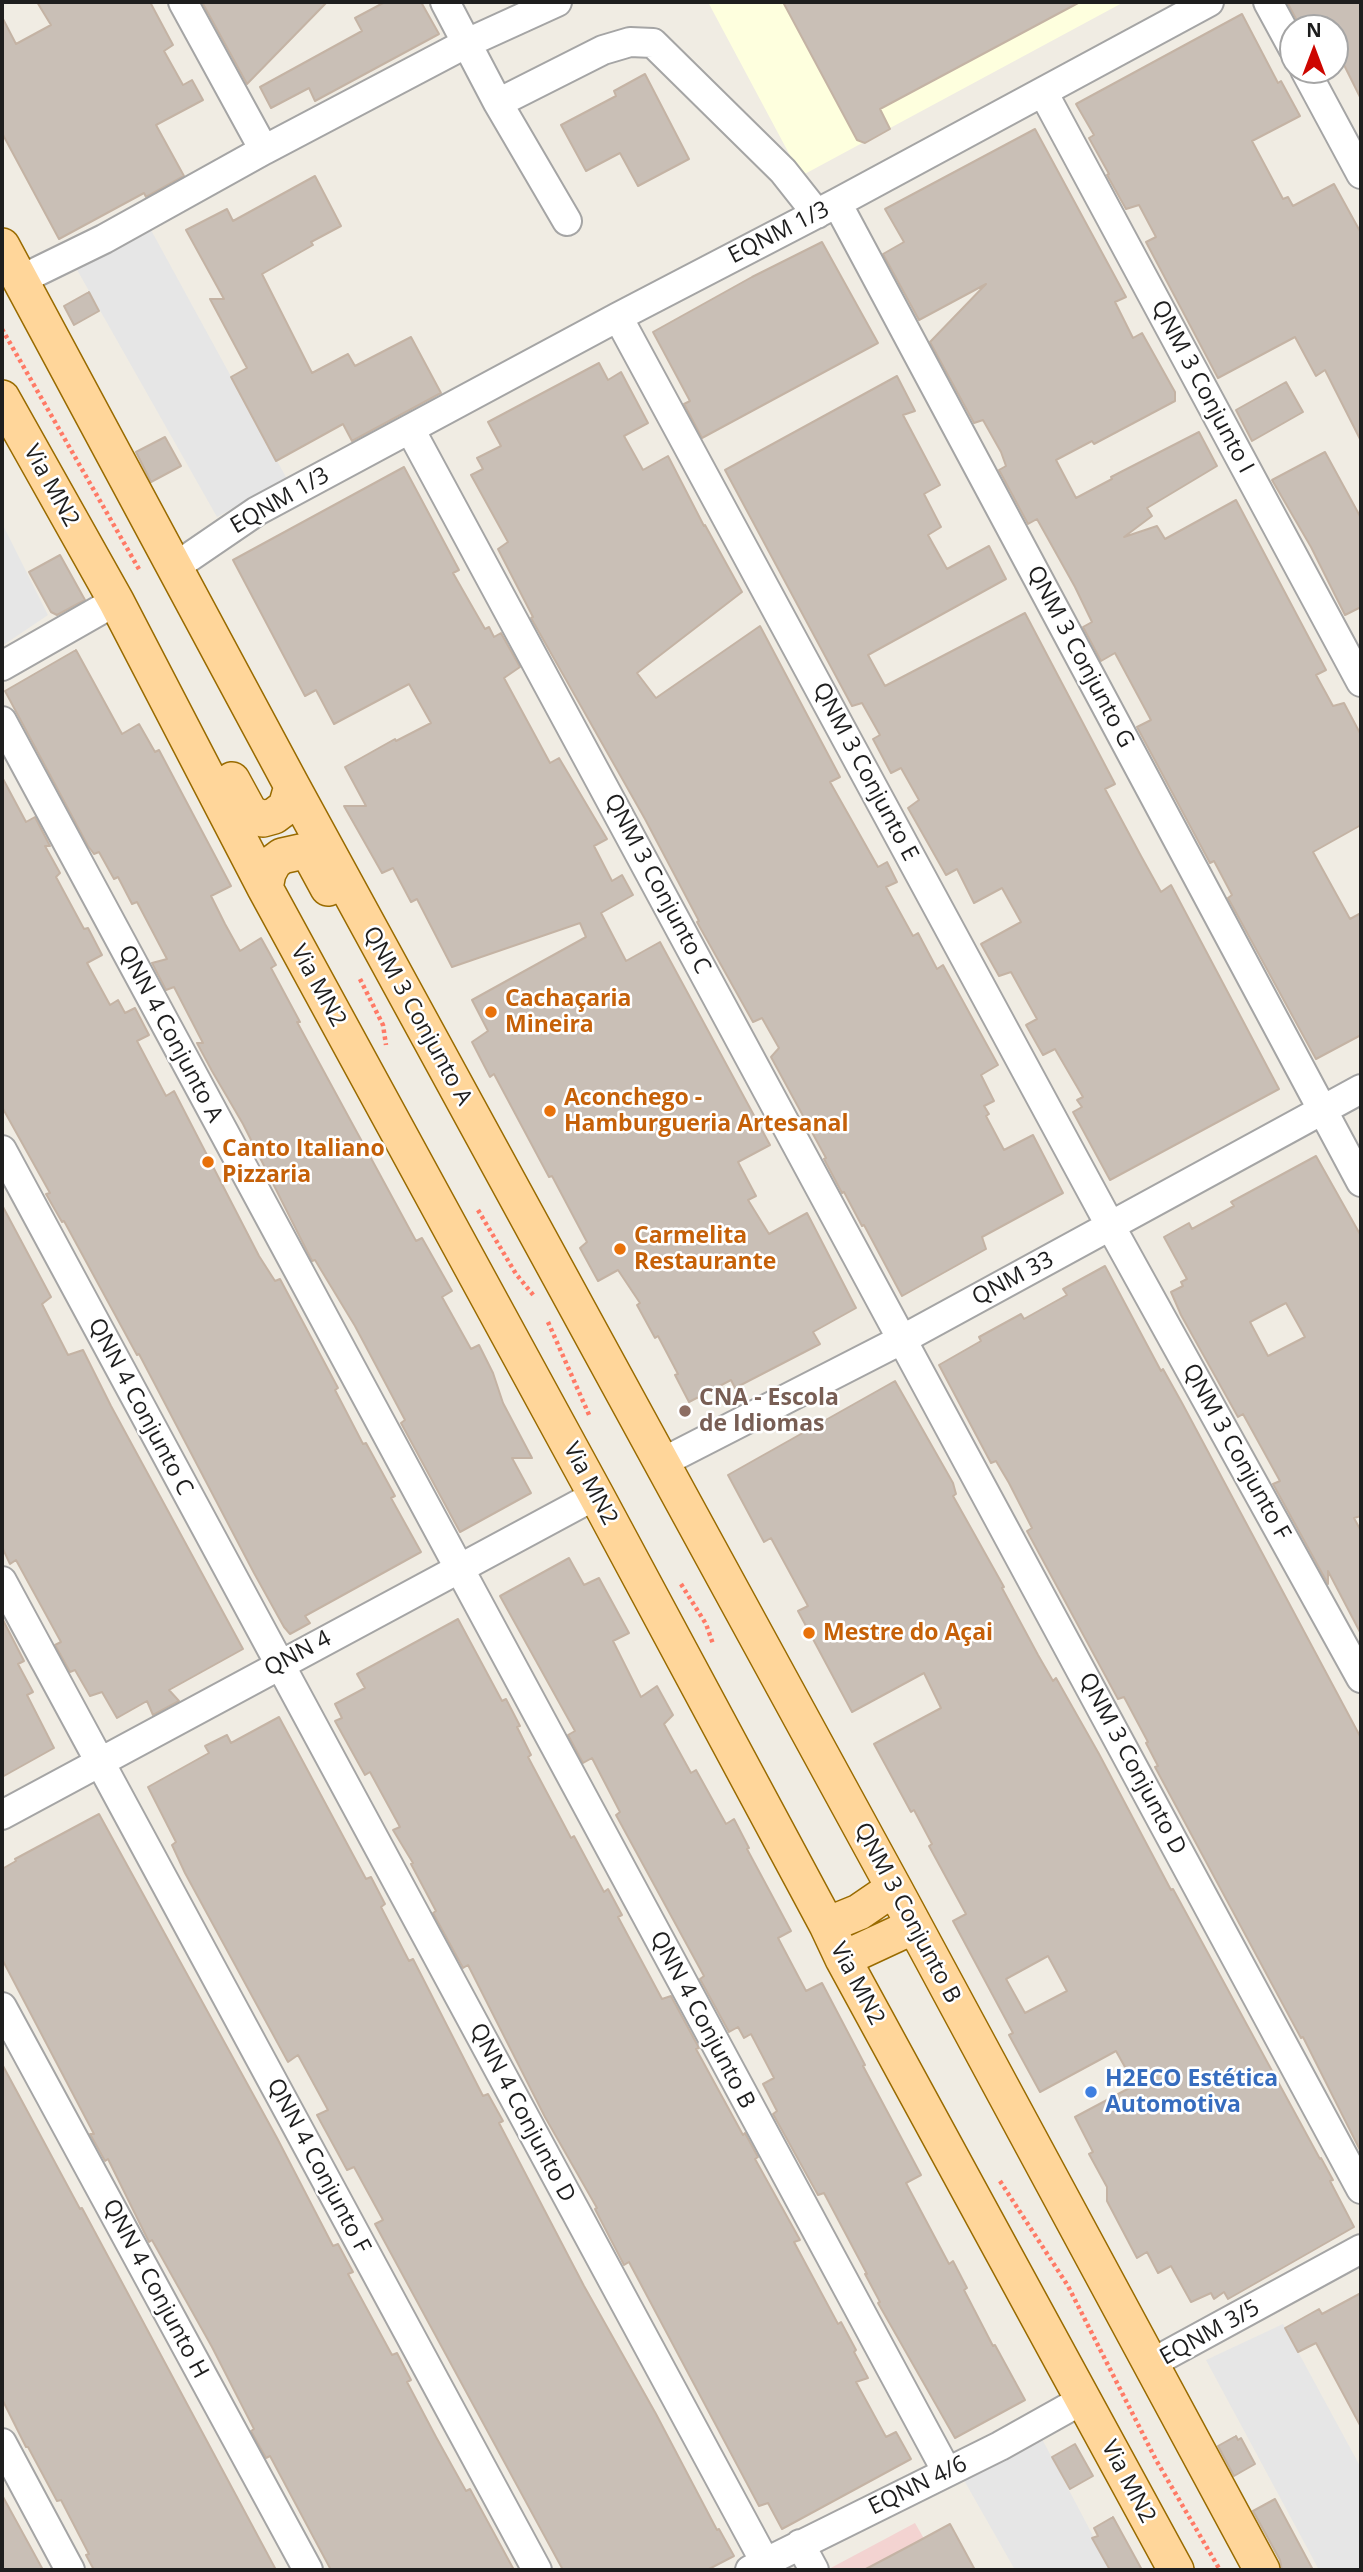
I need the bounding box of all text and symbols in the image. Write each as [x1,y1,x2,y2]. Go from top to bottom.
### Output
north arrow [1279,14,1349,84]
text: N [1306,17,1322,43]
street label: EQNM 1/3 [724,196,834,270]
street label: QNM 3 Conjunto I [1145,296,1259,478]
street label: Via MN2 [17,440,85,532]
street label: EQNM 1/3 [226,462,334,540]
street label: QNM 3 Conjunto G [1020,561,1140,753]
street label: QNM 3 Conjunto E [806,678,924,866]
street label: QNM 3 Conjunto C [598,789,716,979]
street label: QNM 3 Conjunto A [356,922,478,1110]
street label: Via MN2 [284,940,352,1032]
street label: QNN 4 Conjunto A [112,941,228,1127]
place label: Cachaçaria Mineira [505,985,631,1039]
marker: Cachaçaria Mineira [483,1004,499,1020]
place label: Aconchego - Hamburgueria Artesanal [564,1084,848,1138]
marker: Aconchego - Hamburgueria Artesanal [542,1103,558,1119]
place label: Canto Italiano Pizzaria [222,1135,385,1189]
marker: Canto Italiano Pizzaria [200,1154,216,1170]
place label: Carmelita Restaurante [634,1222,776,1276]
marker: Carmelita Restaurante [612,1241,628,1257]
street label: QNM 33 [968,1246,1058,1312]
street label: QNN 4 Conjunto C [82,1314,198,1500]
street label: QNM 3 Conjunto F [1176,1359,1296,1545]
place label: CNA - Escola de Idiomas [699,1384,839,1438]
marker: CNA - Escola de Idiomas [677,1403,693,1419]
street label: Via MN2 [557,1438,623,1530]
place label: Mestre do Açai [823,1619,993,1647]
street label: QNN 4 [260,1625,336,1683]
marker: Mestre do Açai [801,1625,817,1641]
street label: QNM 3 Conjunto D [1072,1668,1192,1860]
street label: QNM 3 Conjunto B [848,1818,966,2008]
street label: QNN 4 Conjunto B [644,1927,760,2113]
street label: Via MN2 [824,1938,890,2030]
street label: QNN 4 Conjunto D [463,2019,581,2207]
place label: H2ECO Estética Automotiva [1105,2065,1278,2119]
street label: QNN 4 Conjunto F [260,2074,376,2258]
marker: H2ECO Estética Automotiva [1083,2084,1099,2100]
street label: QNN 4 Conjunto H [96,2195,214,2383]
street label: EQNM 3/5 [1155,2294,1265,2372]
street label: Via MN2 [1095,2436,1161,2528]
street label: EQNN 4/6 [864,2450,972,2522]

